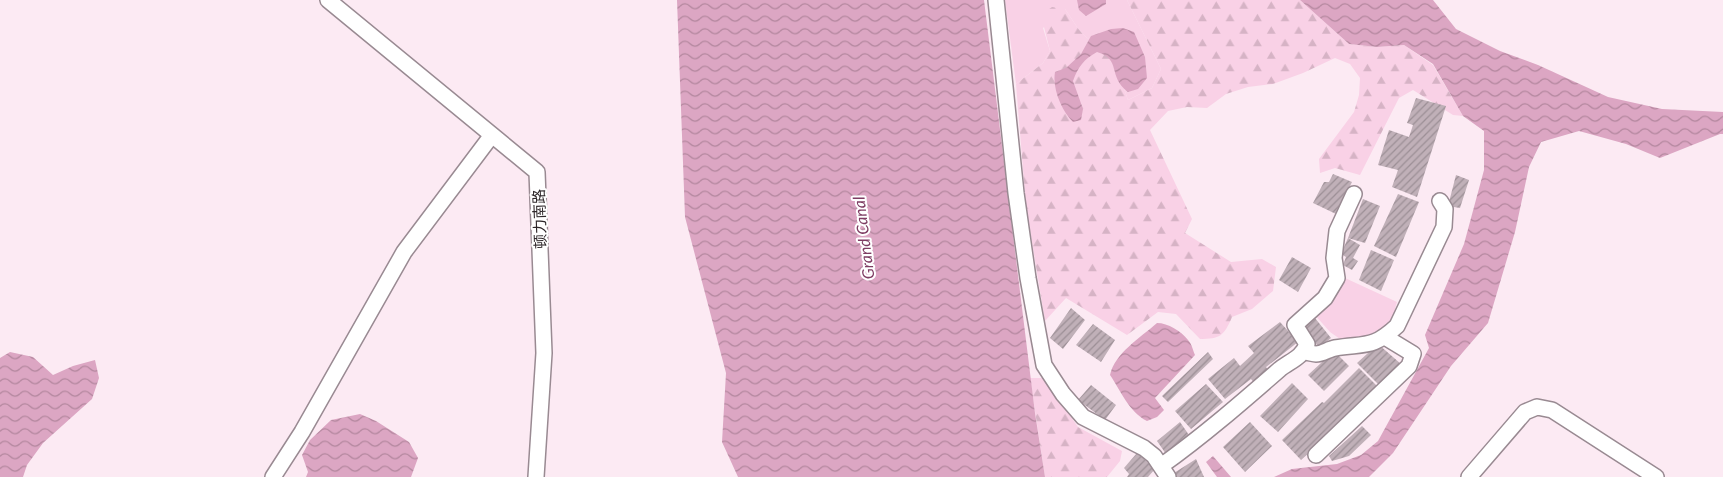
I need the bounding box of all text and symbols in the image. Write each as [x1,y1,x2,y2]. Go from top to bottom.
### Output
street label: 顿力南路 [529,189,549,249]
water label: Grand Canal [848,195,877,280]

